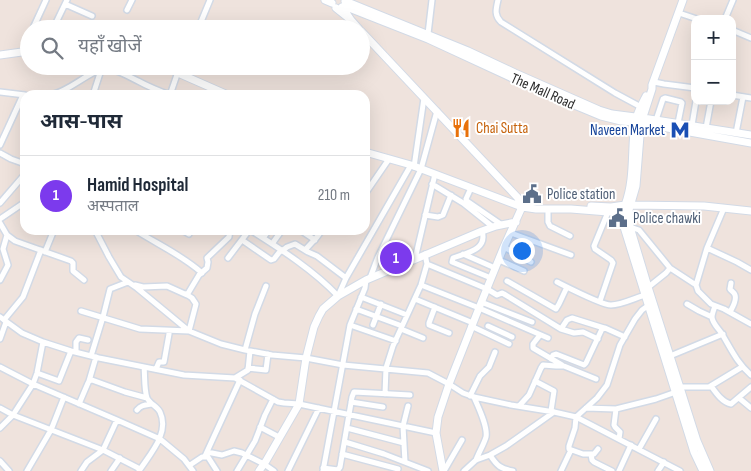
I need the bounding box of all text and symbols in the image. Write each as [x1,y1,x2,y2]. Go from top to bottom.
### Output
map controls [691,15,736,105]
button: + [691,15,736,60]
search box [20,20,370,75]
icon: search [38,34,66,62]
text: यहाँ खोजें [78,35,142,58]
button: − [691,60,736,105]
street label: The Mall Road [508,69,578,114]
text: आस-पास [40,109,122,134]
restaurant icon: Chai Sutta [450,117,472,139]
place label: Chai Sutta [476,119,528,138]
metro station icon: Naveen Market [669,119,691,141]
place label: Naveen Market [590,121,665,140]
text: Hamid Hospital [87,174,188,197]
public building icon: Police station [521,183,543,205]
place label: Police station [547,185,615,204]
text: 1 [53,186,59,205]
text: 210 m [318,186,350,205]
text: अस्पताल [87,197,139,216]
public building icon: Police chawki [607,207,629,229]
place label: Police chawki [633,209,701,228]
your location [509,238,535,264]
pin: 1 [380,239,412,277]

